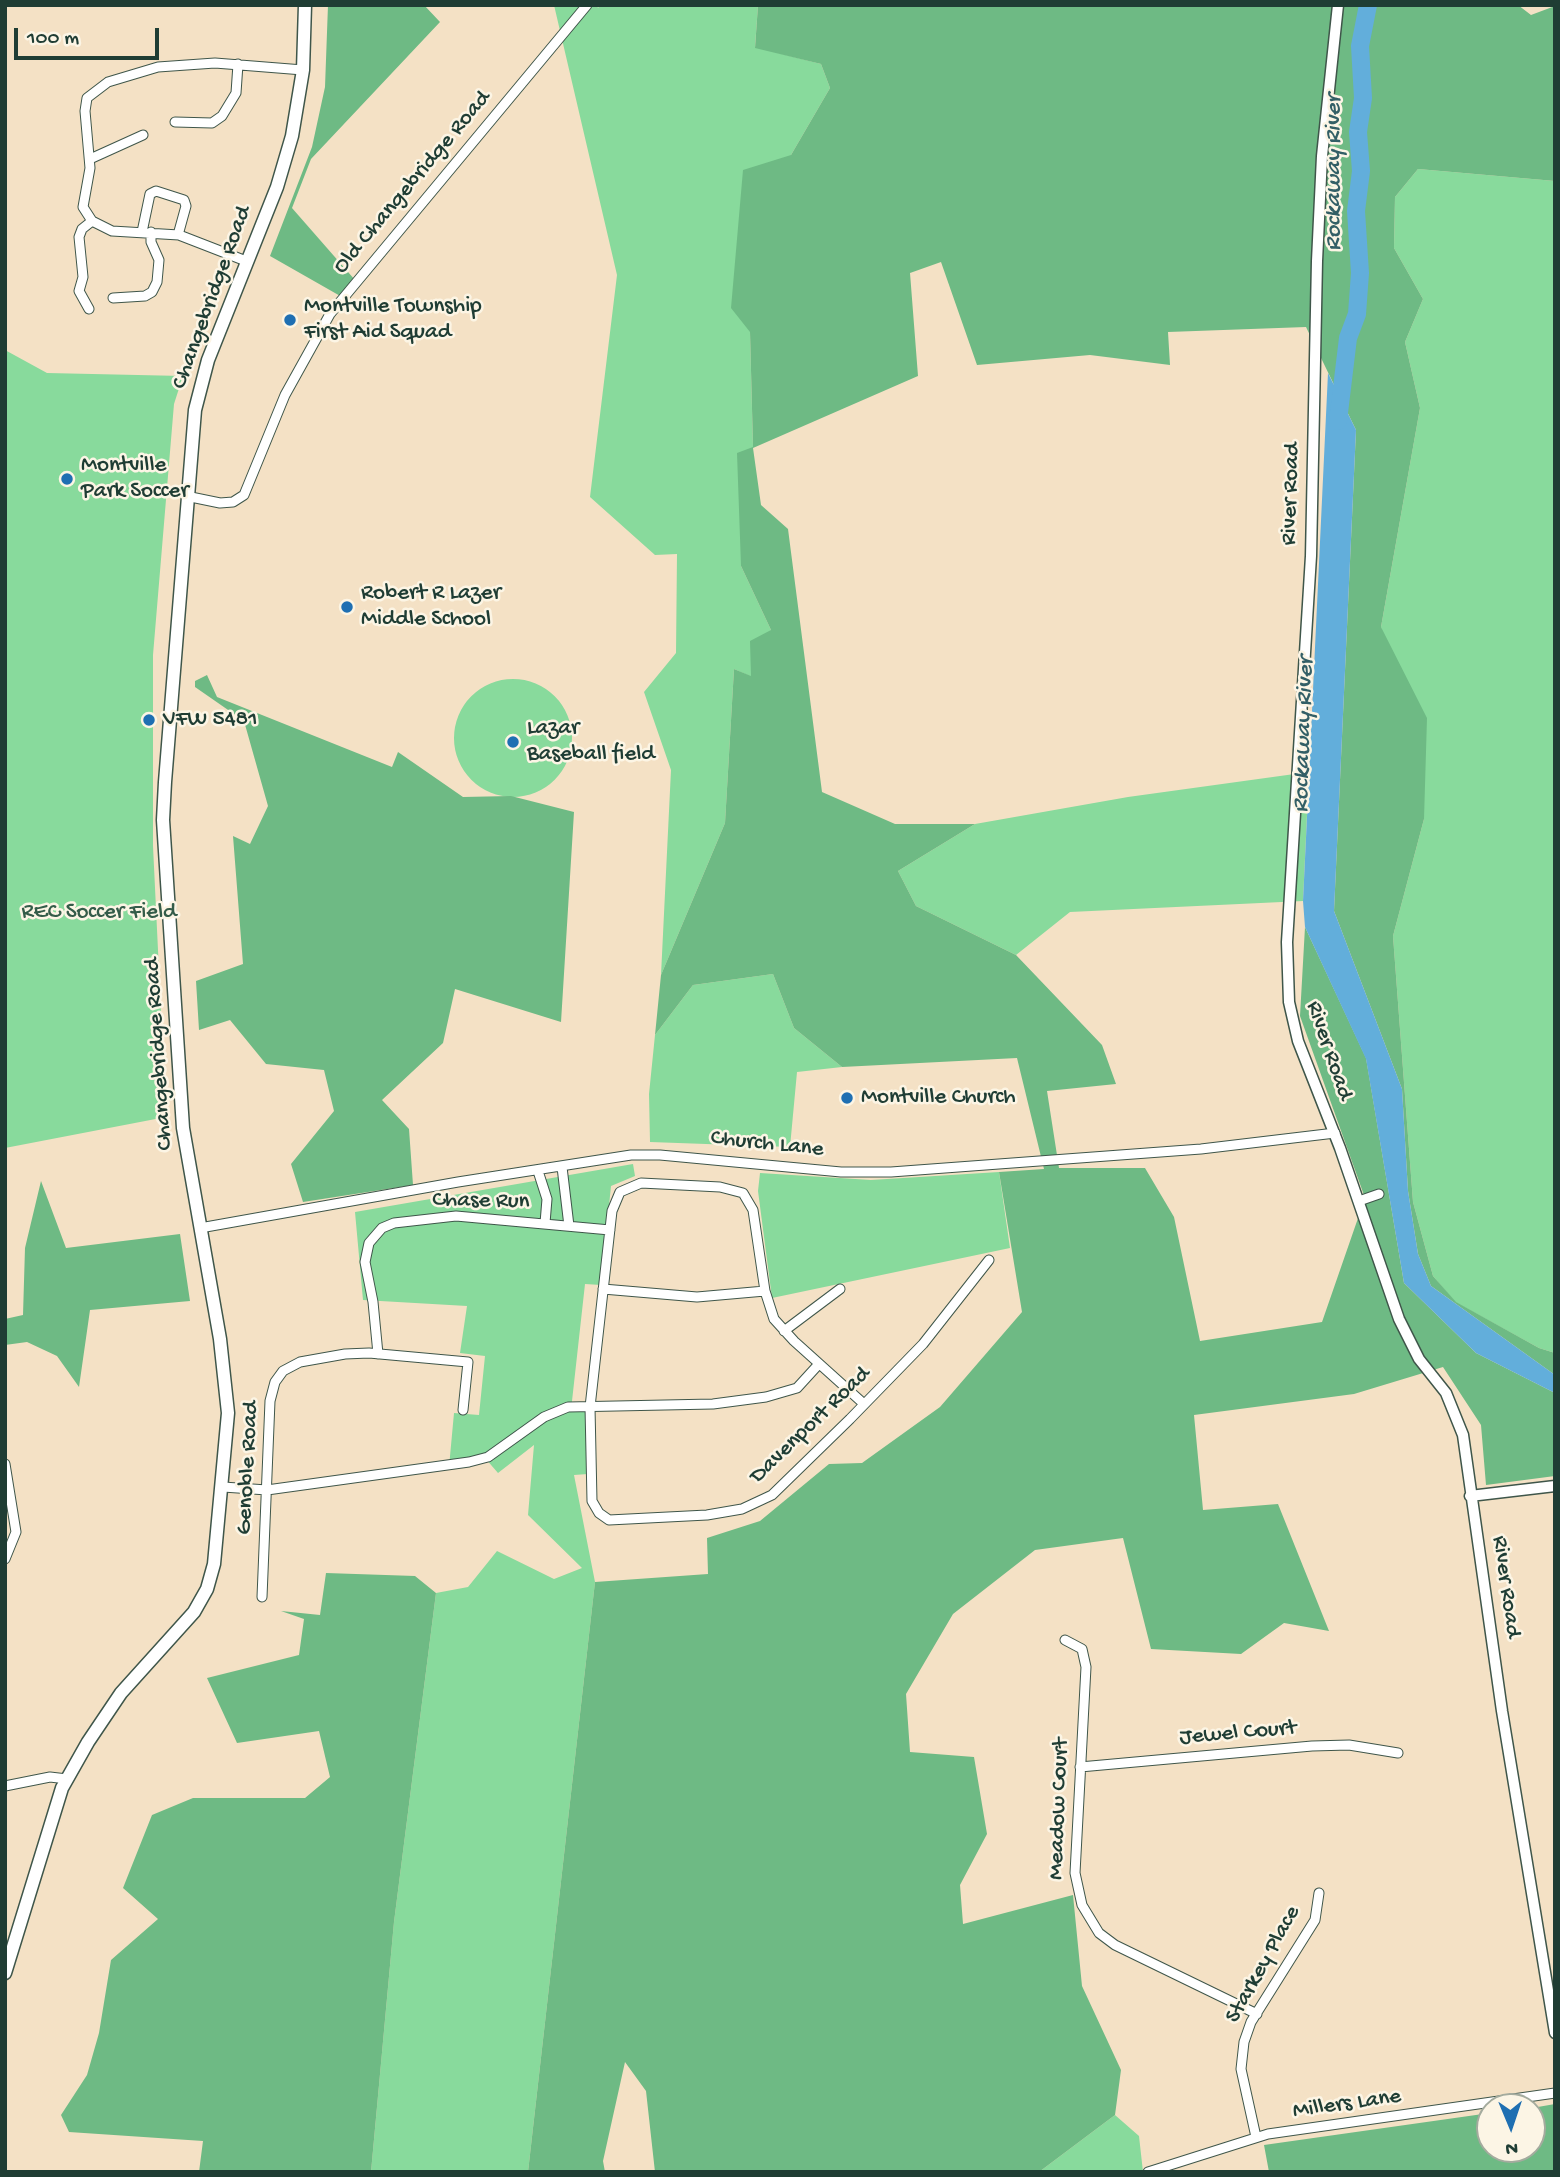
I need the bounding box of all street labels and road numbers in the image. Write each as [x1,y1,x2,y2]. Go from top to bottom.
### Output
street label: Old Changebridge Road [328,86,498,280]
street label: Changebridge Road [167,203,259,393]
street label: River Road [1276,442,1308,546]
street label: Changebridge Road [140,957,180,1151]
street label: River Road [1298,998,1358,1104]
street label: Church Lane [709,1125,825,1165]
street label: Chase Run [432,1187,530,1217]
street label: Davenport Road [745,1361,877,1491]
street label: Genoble Road [232,1400,266,1536]
street label: River Road [1484,1534,1526,1640]
street label: Jewel Court [1179,1715,1297,1753]
street label: Meadow Court [1044,1738,1076,1880]
street label: Starkey Place [1220,1901,1308,2029]
street label: Millers Lane [1291,2084,1403,2126]

